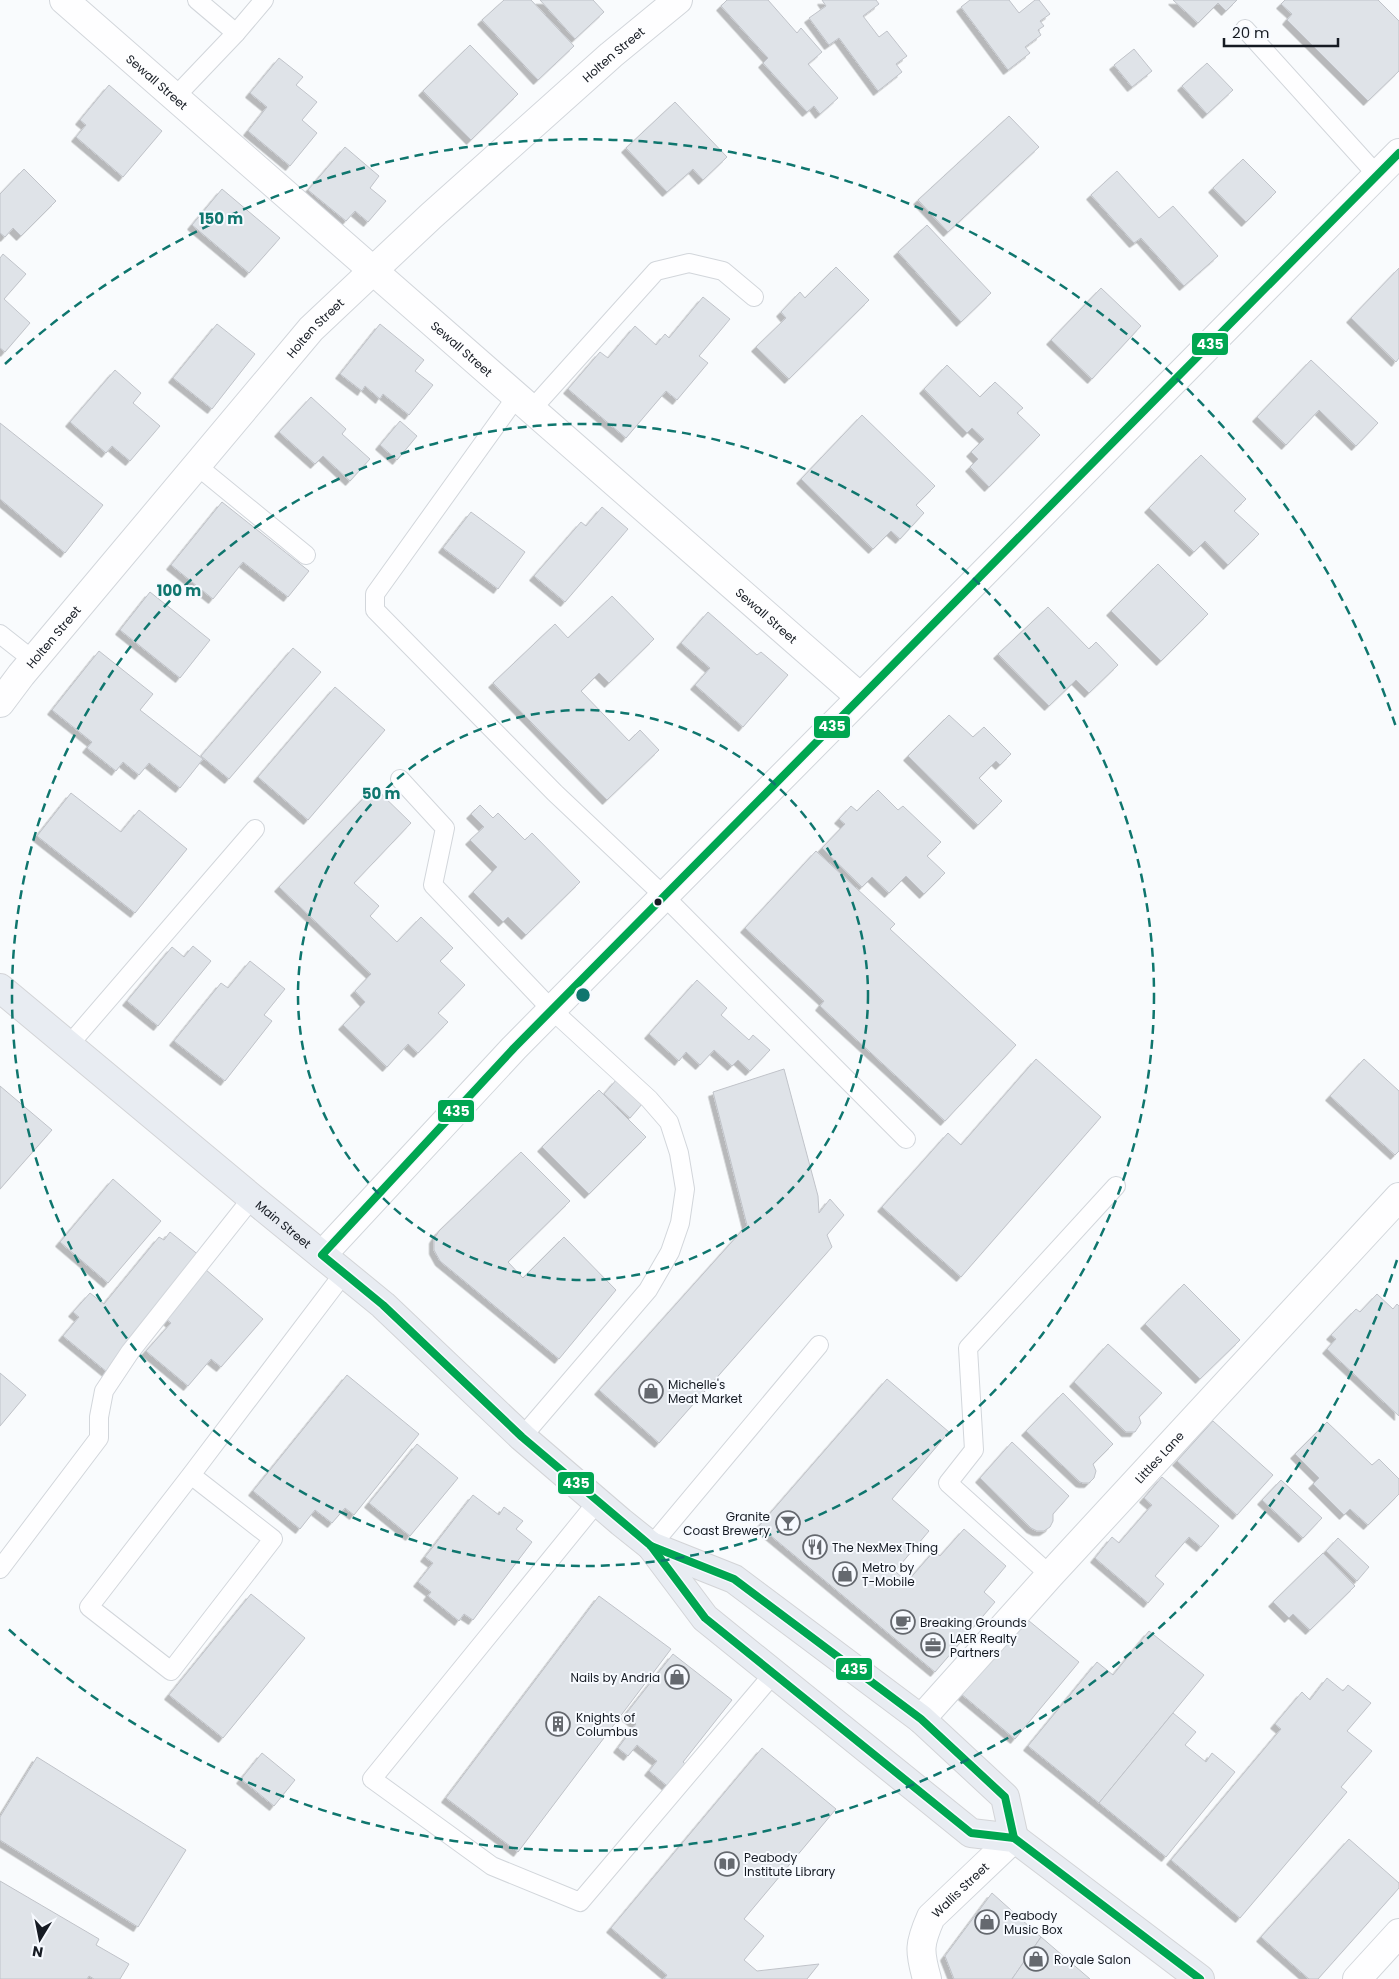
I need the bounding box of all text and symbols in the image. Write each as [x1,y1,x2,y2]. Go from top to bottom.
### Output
scale bar [1224,15,1338,47]
text: 20 m [1232,22,1270,43]
street label: Holten Street [578,23,648,85]
street label: Sewall Street [123,50,192,113]
text: 150 m [199,208,243,229]
street label: Holten Street [282,294,347,361]
street label: Sewall Street [428,317,496,380]
line badge: 435 [1191,332,1229,356]
text: 435 [1196,334,1224,354]
text: 100 m [157,580,201,601]
street label: Sewall Street [732,584,801,647]
street label: Holten Street [22,602,84,672]
line badge: 435 [813,715,851,739]
text: 435 [818,716,846,736]
text: 50 m [362,783,400,804]
unlabelled marker [653,897,663,907]
centre of rings [574,986,592,1004]
line badge: 435 [437,1099,475,1123]
text: 435 [442,1101,470,1121]
street label: Main Street [252,1196,315,1252]
place label: Michelle's Meat Market [668,1376,742,1407]
shop icon: Michelle's Meat Market [638,1378,664,1404]
street label: Littles Lane [1131,1427,1187,1487]
line badge: 435 [557,1471,595,1495]
text: 435 [562,1473,590,1493]
place label: Granite Coast Brewery [683,1508,770,1539]
bar icon: Granite Coast Brewery [775,1510,801,1536]
restaurant icon: The NexMex Thing [802,1534,828,1560]
place label: The NexMex Thing [832,1539,938,1556]
place label: Metro by T-Mobile [862,1559,915,1590]
shop icon: Metro by T-Mobile [832,1561,858,1587]
cafe icon: Breaking Grounds [890,1609,916,1635]
place label: Breaking Grounds [920,1614,1027,1631]
place label: LAER Realty Partners [950,1630,1017,1661]
office icon: LAER Realty Partners [920,1632,946,1658]
line badge: 435 [835,1657,873,1681]
text: 435 [840,1659,868,1679]
shop icon: Nails by Andria [664,1664,690,1690]
place label: Nails by Andria [571,1669,660,1686]
place label: Knights of Columbus [576,1709,638,1740]
building icon: Knights of Columbus [545,1711,571,1737]
place label: Peabody Institute Library [744,1849,836,1880]
library icon: Peabody Institute Library [714,1851,740,1877]
street label: Wallis Street [927,1858,992,1921]
place label: Peabody Music Box [1004,1907,1063,1938]
shop icon: Peabody Music Box [974,1909,1000,1935]
north arrow [15,1914,65,1964]
text: N [31,1941,45,1963]
shop icon: Royale Salon [1023,1946,1049,1972]
place label: Royale Salon [1054,1951,1131,1968]

